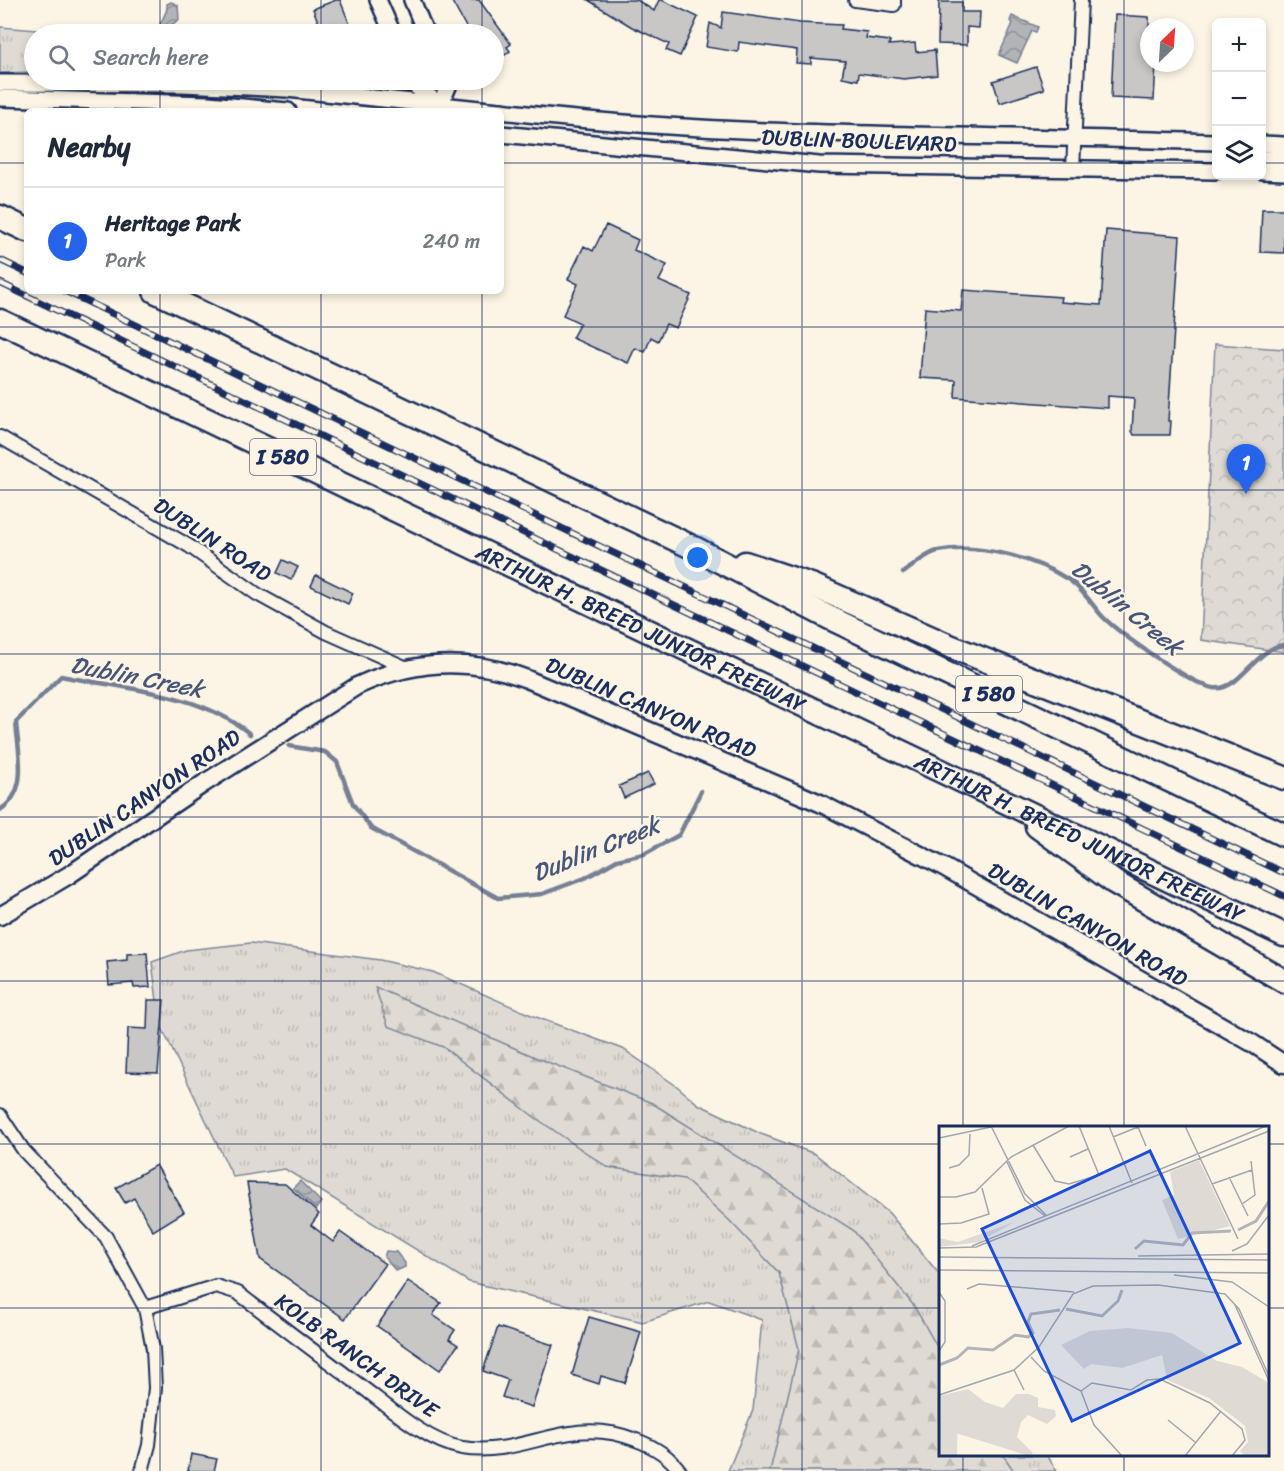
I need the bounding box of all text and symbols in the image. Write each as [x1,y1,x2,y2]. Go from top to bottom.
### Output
north arrow [1140,18,1194,72]
map controls [1212,18,1266,180]
button: + [1212,18,1266,72]
search box [24,24,504,90]
text: Search here [93,38,209,77]
icon: search [45,41,78,74]
button: − [1212,72,1266,126]
street label: DUBLIN BOULEVARD [761,118,957,163]
text: Nearby [48,124,130,170]
button: layers [1212,126,1266,180]
text: Heritage Park [105,204,241,243]
text: 1 [63,224,72,259]
text: 240 m [423,224,480,259]
text: Park [105,243,146,278]
road number: I 580 [250,439,316,475]
pin: 1 [1226,444,1266,494]
street label: DUBLIN ROAD [146,486,280,593]
street label: ARTHUR H. BREED JUNIOR FREEWAY [468,532,814,724]
your location [683,543,712,572]
water label: Dublin Creek [1061,549,1195,669]
water label: Dublin Creek [67,644,210,711]
street label: DUBLIN CANYON ROAD [539,645,763,770]
road number: I 580 [956,676,1022,712]
street label: DUBLIN CANYON ROAD [40,718,249,877]
street label: ARTHUR H. BREED JUNIOR FREEWAY [907,742,1252,934]
water label: Dublin Creek [526,803,669,894]
street label: DUBLIN CANYON ROAD [980,851,1196,998]
inset map [939,1126,1269,1456]
street label: KOLB RANCH DRIVE [266,1282,449,1430]

